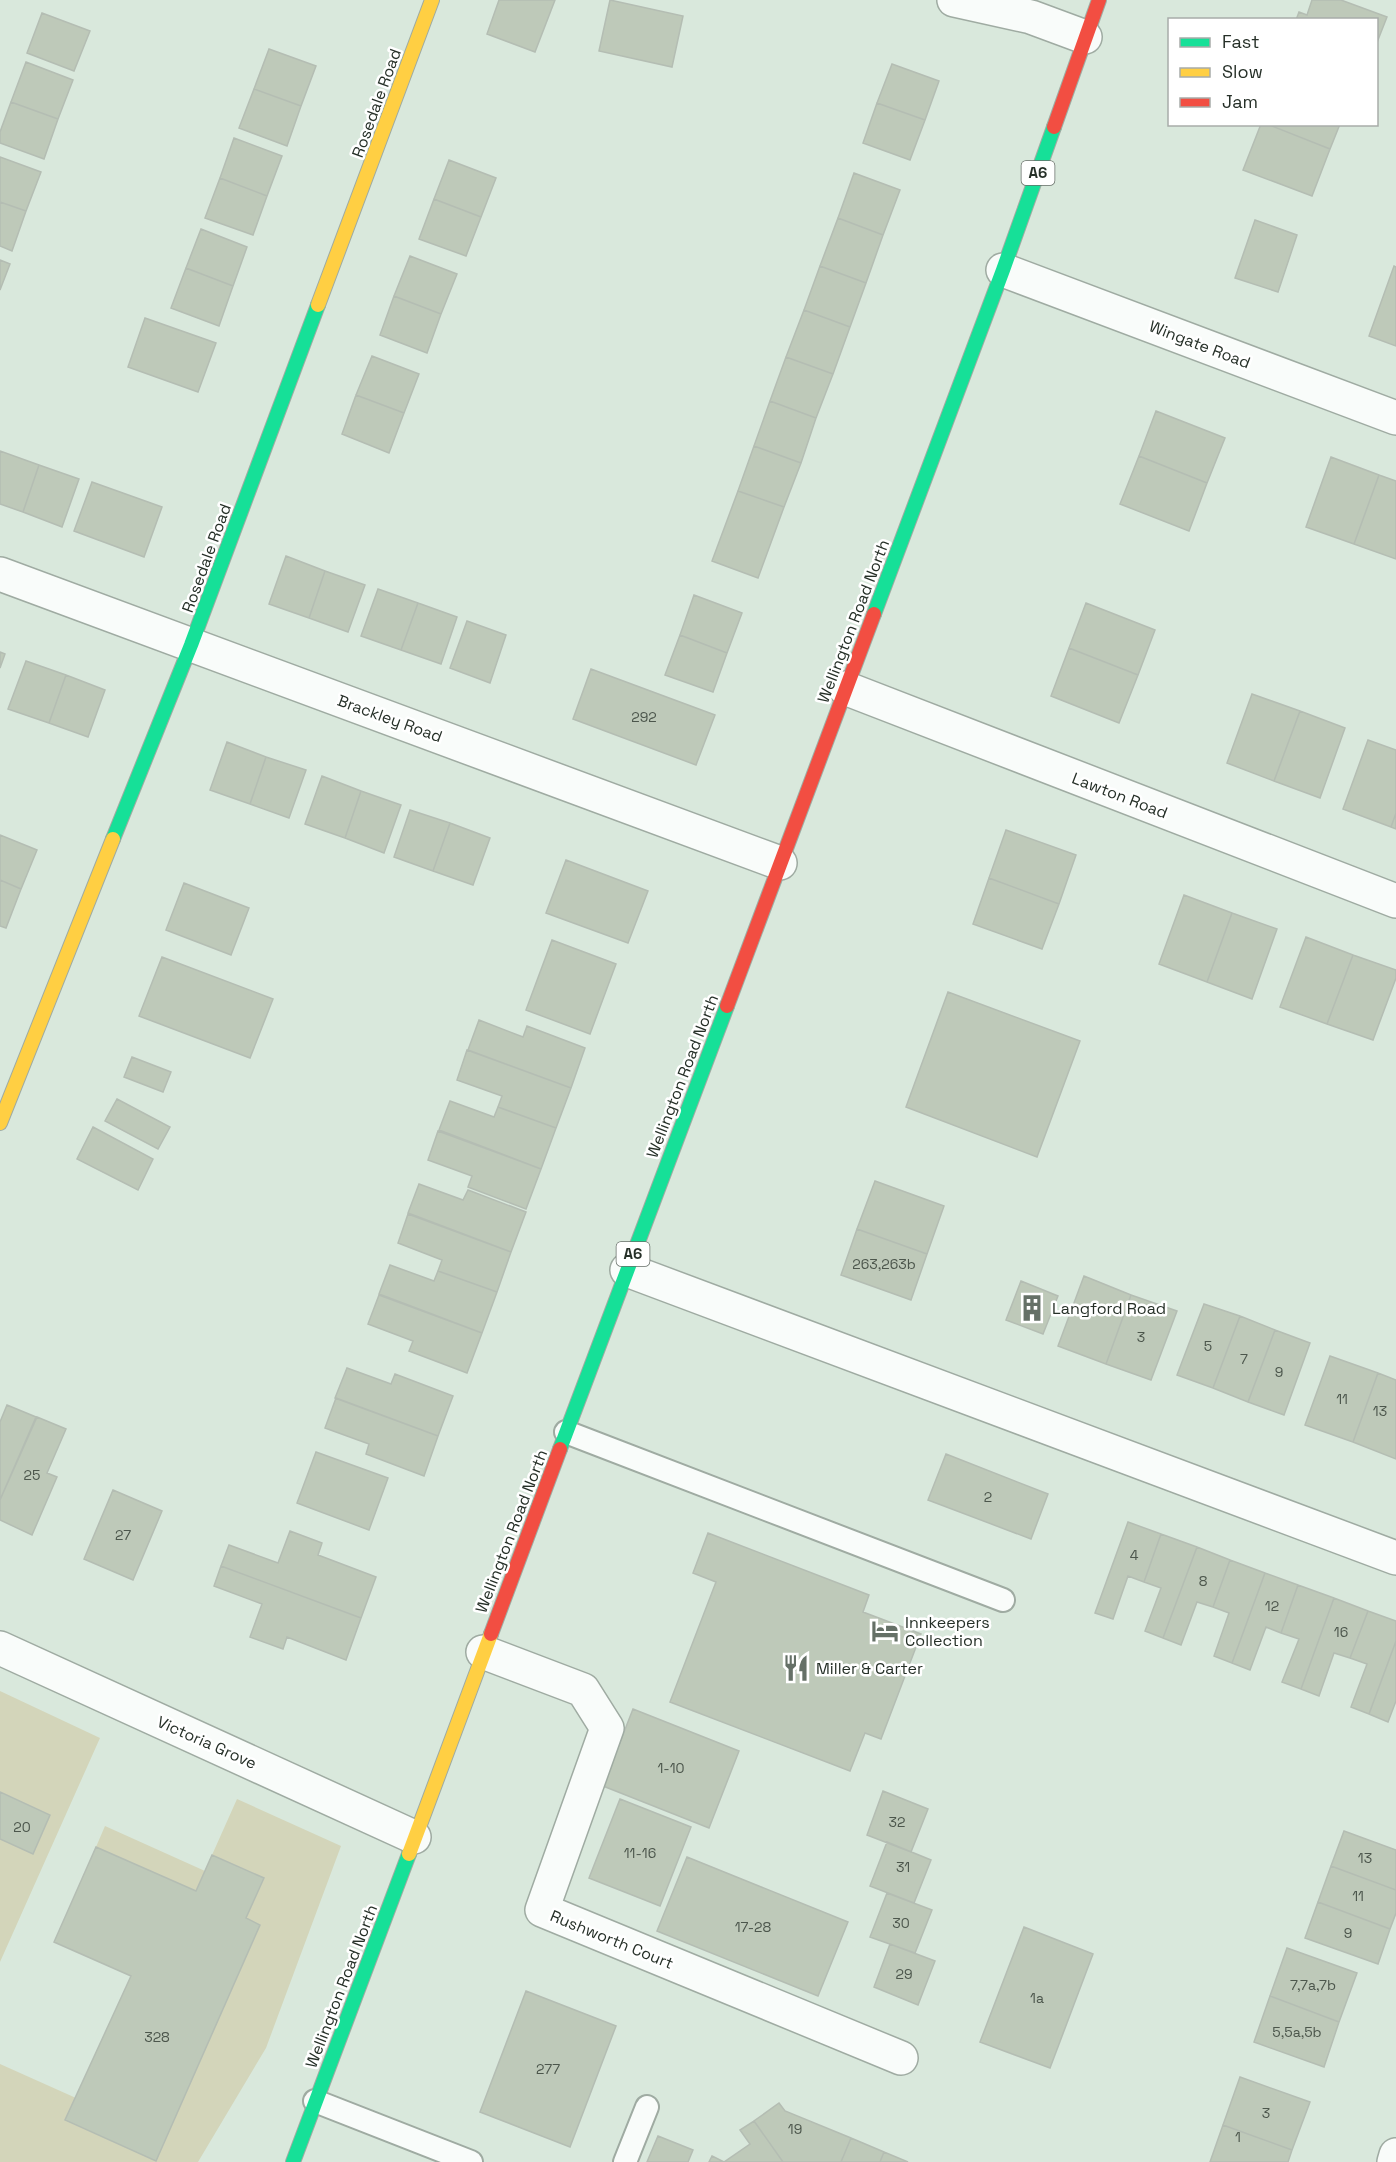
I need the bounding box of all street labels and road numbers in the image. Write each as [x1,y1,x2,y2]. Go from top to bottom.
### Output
street label: Rosedale Road [347,46,406,160]
road number: A6 [1022,161,1054,185]
street label: Wingate Road [1146,316,1253,373]
street label: Rosedale Road [177,501,236,615]
street label: Wellington Road North [813,537,894,706]
street label: Brackley Road [335,690,445,747]
street label: Lawton Road [1069,768,1171,823]
street label: Wellington Road North [642,992,723,1161]
road number: A6 [616,1242,650,1266]
street label: Wellington Road North [471,1447,552,1616]
street label: Victoria Grove [154,1711,260,1774]
street label: Wellington Road North [301,1902,382,2071]
street label: Rushworth Court [547,1905,677,1974]

